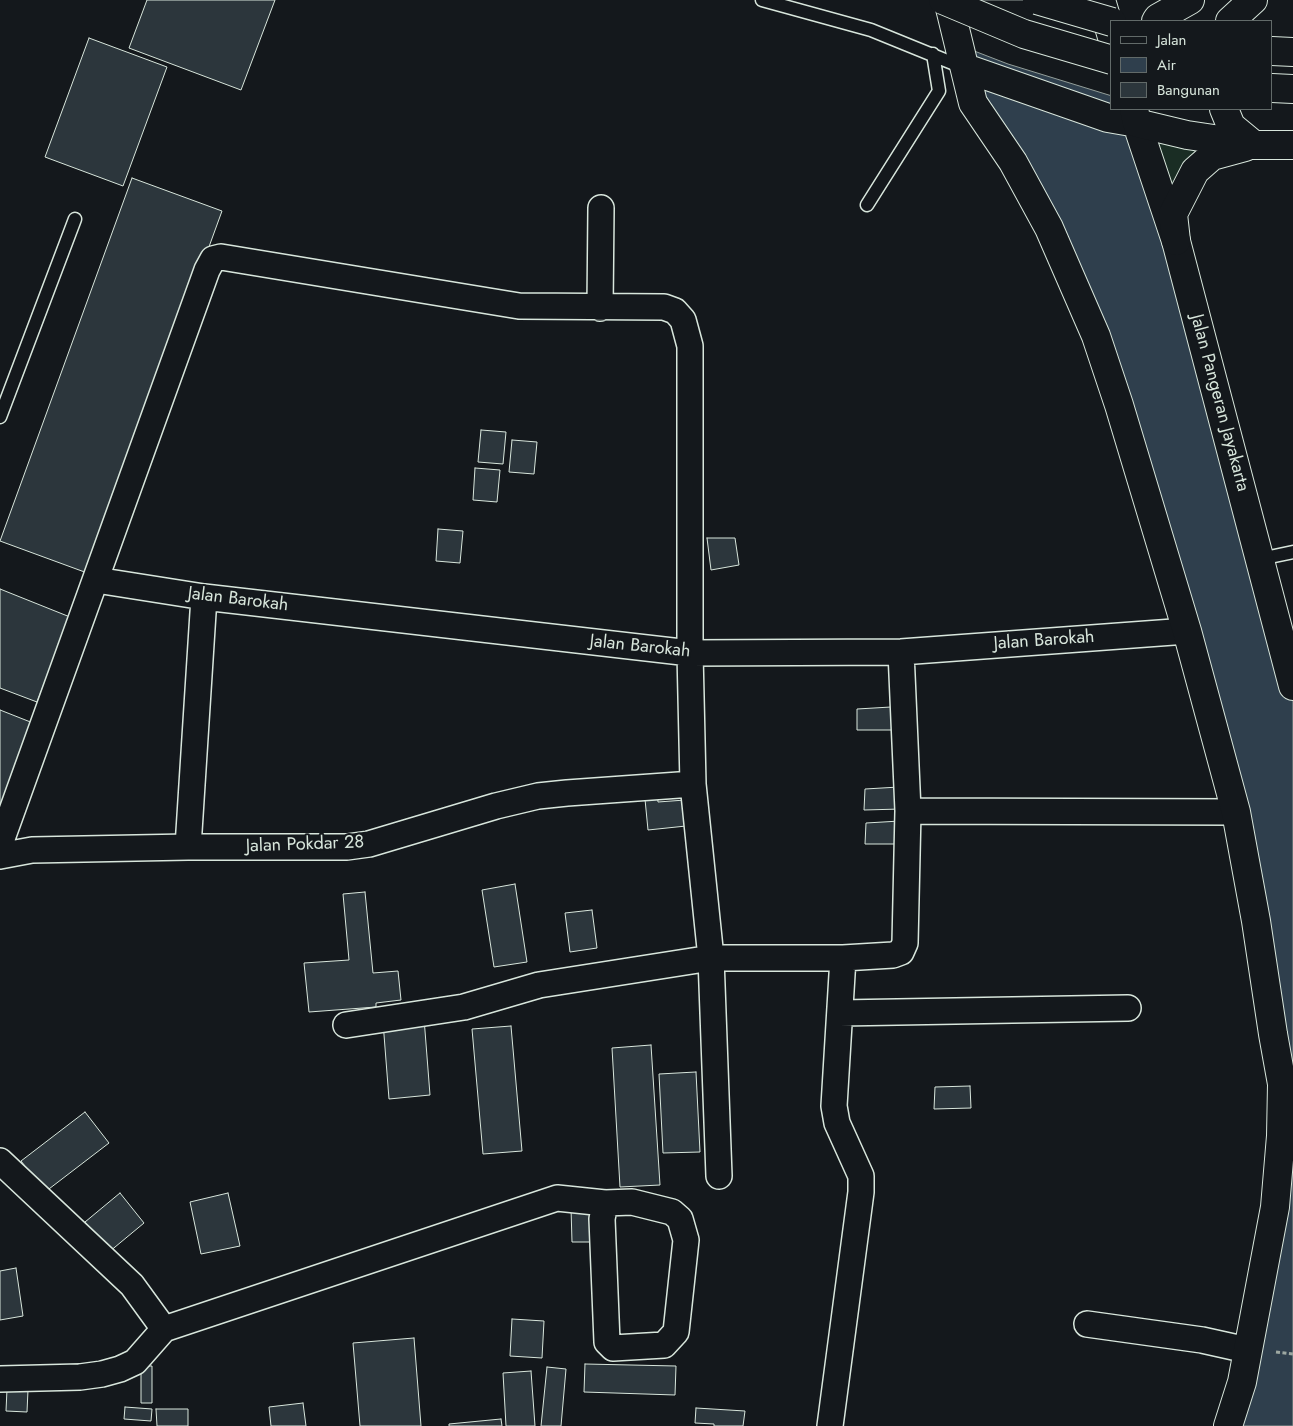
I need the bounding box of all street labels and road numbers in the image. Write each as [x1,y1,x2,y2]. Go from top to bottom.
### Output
street label: Jalan Pangeran Jayakarta [1185,312,1253,494]
street label: Jalan Barokah [187,583,289,617]
street label: Jalan Barokah [993,627,1095,655]
street label: Jalan Barokah [589,631,691,663]
street label: Jalan Pokdar 28 [246,832,364,858]

